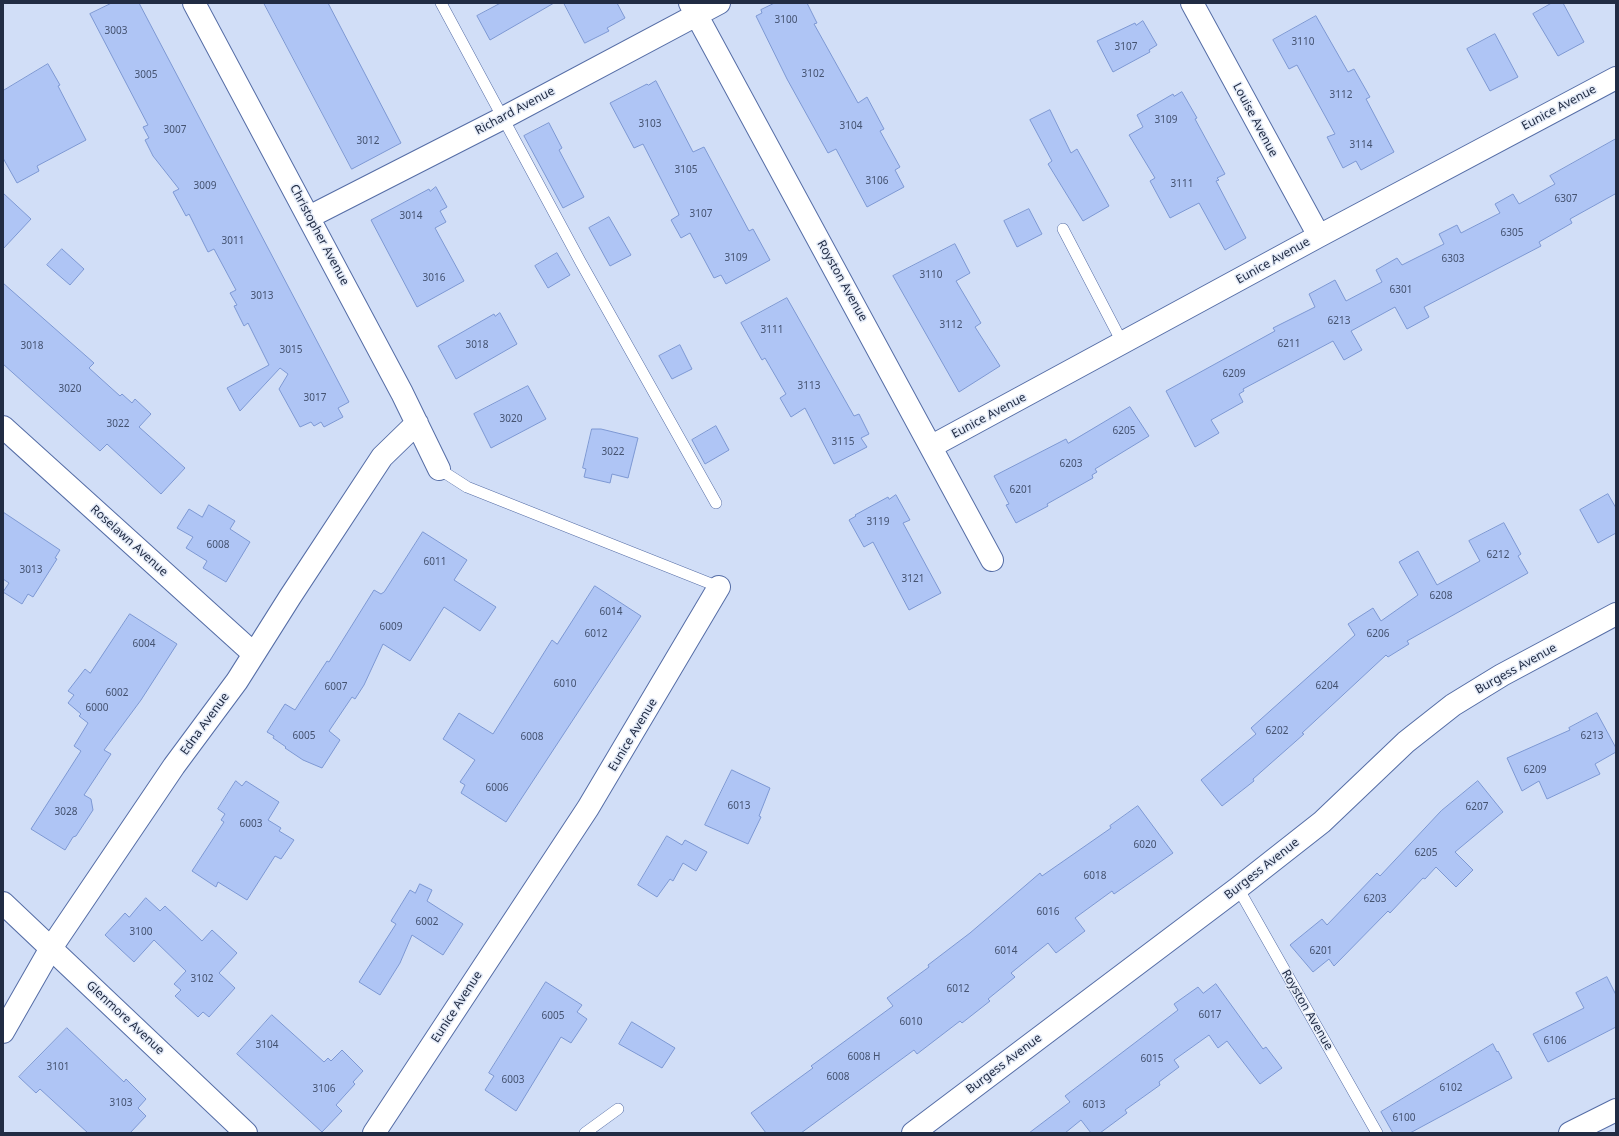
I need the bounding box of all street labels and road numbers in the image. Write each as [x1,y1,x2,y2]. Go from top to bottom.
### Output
street label: Louise Avenue [1229,80,1281,160]
street label: Eunice Avenue [1519,82,1599,134]
street label: Richard Avenue [473,84,557,138]
street label: Christopher Avenue [286,182,352,288]
street label: Eunice Avenue [1233,235,1313,287]
street label: Royston Avenue [814,238,870,324]
street label: Eunice Avenue [949,390,1029,442]
street label: Roselawn Avenue [87,502,171,580]
street label: Burgess Avenue [1473,641,1559,697]
street label: Edna Avenue [178,690,232,758]
street label: Eunice Avenue [606,696,660,774]
street label: Burgess Avenue [1222,835,1302,903]
street label: Royston Avenue [1278,967,1336,1053]
street label: Eunice Avenue [429,969,485,1045]
street label: Glenmore Avenue [83,978,167,1058]
street label: Burgess Avenue [963,1031,1045,1097]

